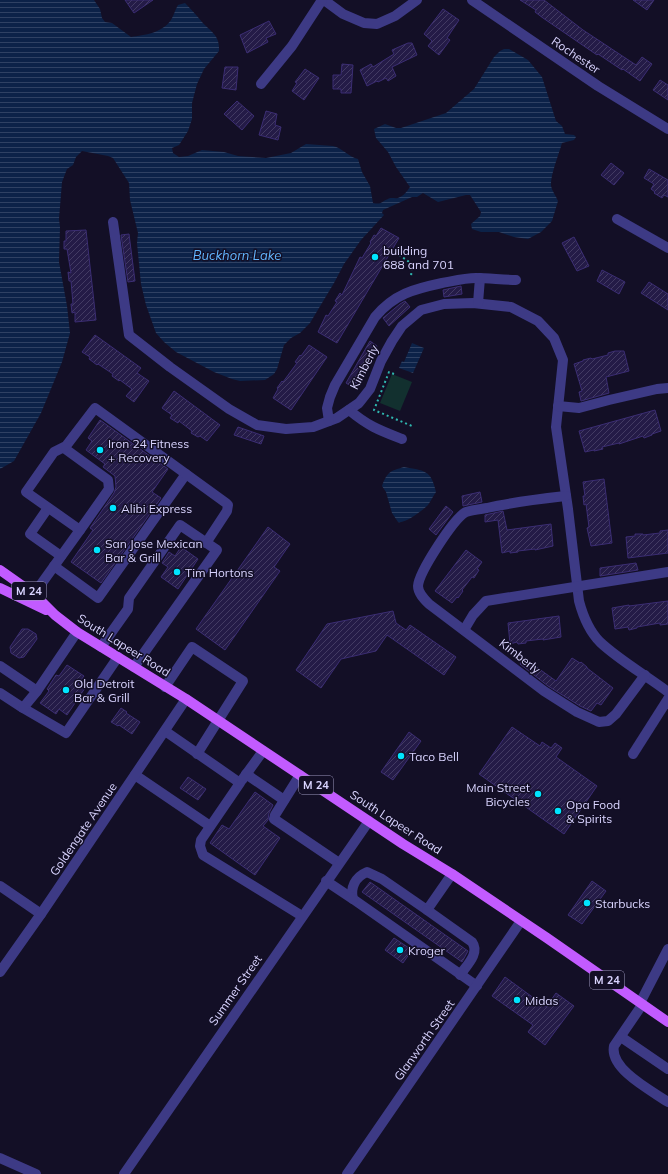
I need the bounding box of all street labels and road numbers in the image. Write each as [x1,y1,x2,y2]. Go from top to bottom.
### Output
street label: Rochester [549,33,604,77]
street label: Kimberly [346,342,382,392]
road number: M 24 [12,582,46,600]
street label: South Lapeer Road [75,610,173,680]
street label: Kimberly [496,635,544,677]
road number: M 24 [299,776,333,794]
street label: Goldengate Avenue [46,780,120,878]
street label: South Lapeer Road [347,787,445,857]
street label: Summer Street [205,952,265,1028]
road number: M 24 [590,971,624,989]
street label: Glanworth Street [391,997,457,1083]

